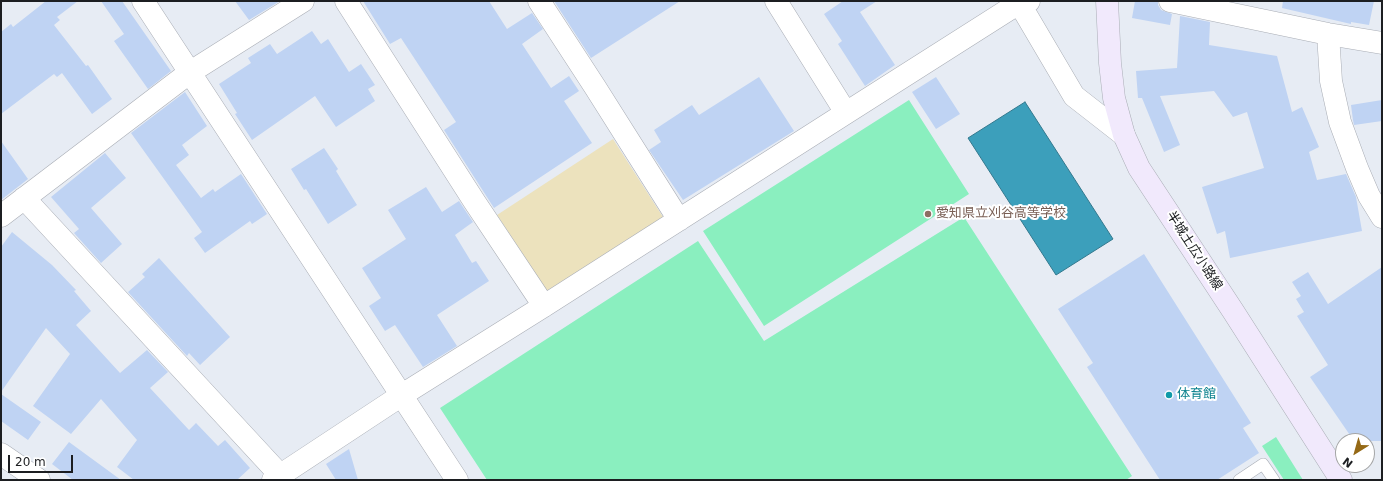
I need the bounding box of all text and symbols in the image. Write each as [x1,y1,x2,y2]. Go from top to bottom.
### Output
place label: 愛知県立刈谷高等学校 [936,206,1066,222]
marker: 愛知県立刈谷高等学校 [923,209,933,219]
street label: 半城土広小路線 [1163,209,1225,293]
place label: 体育館 [1177,387,1216,403]
marker: 体育館 [1164,390,1174,400]
north arrow [1335,433,1375,473]
scale bar [10,447,75,473]
text: N [1340,454,1356,470]
text: 20 m [15,455,46,469]

